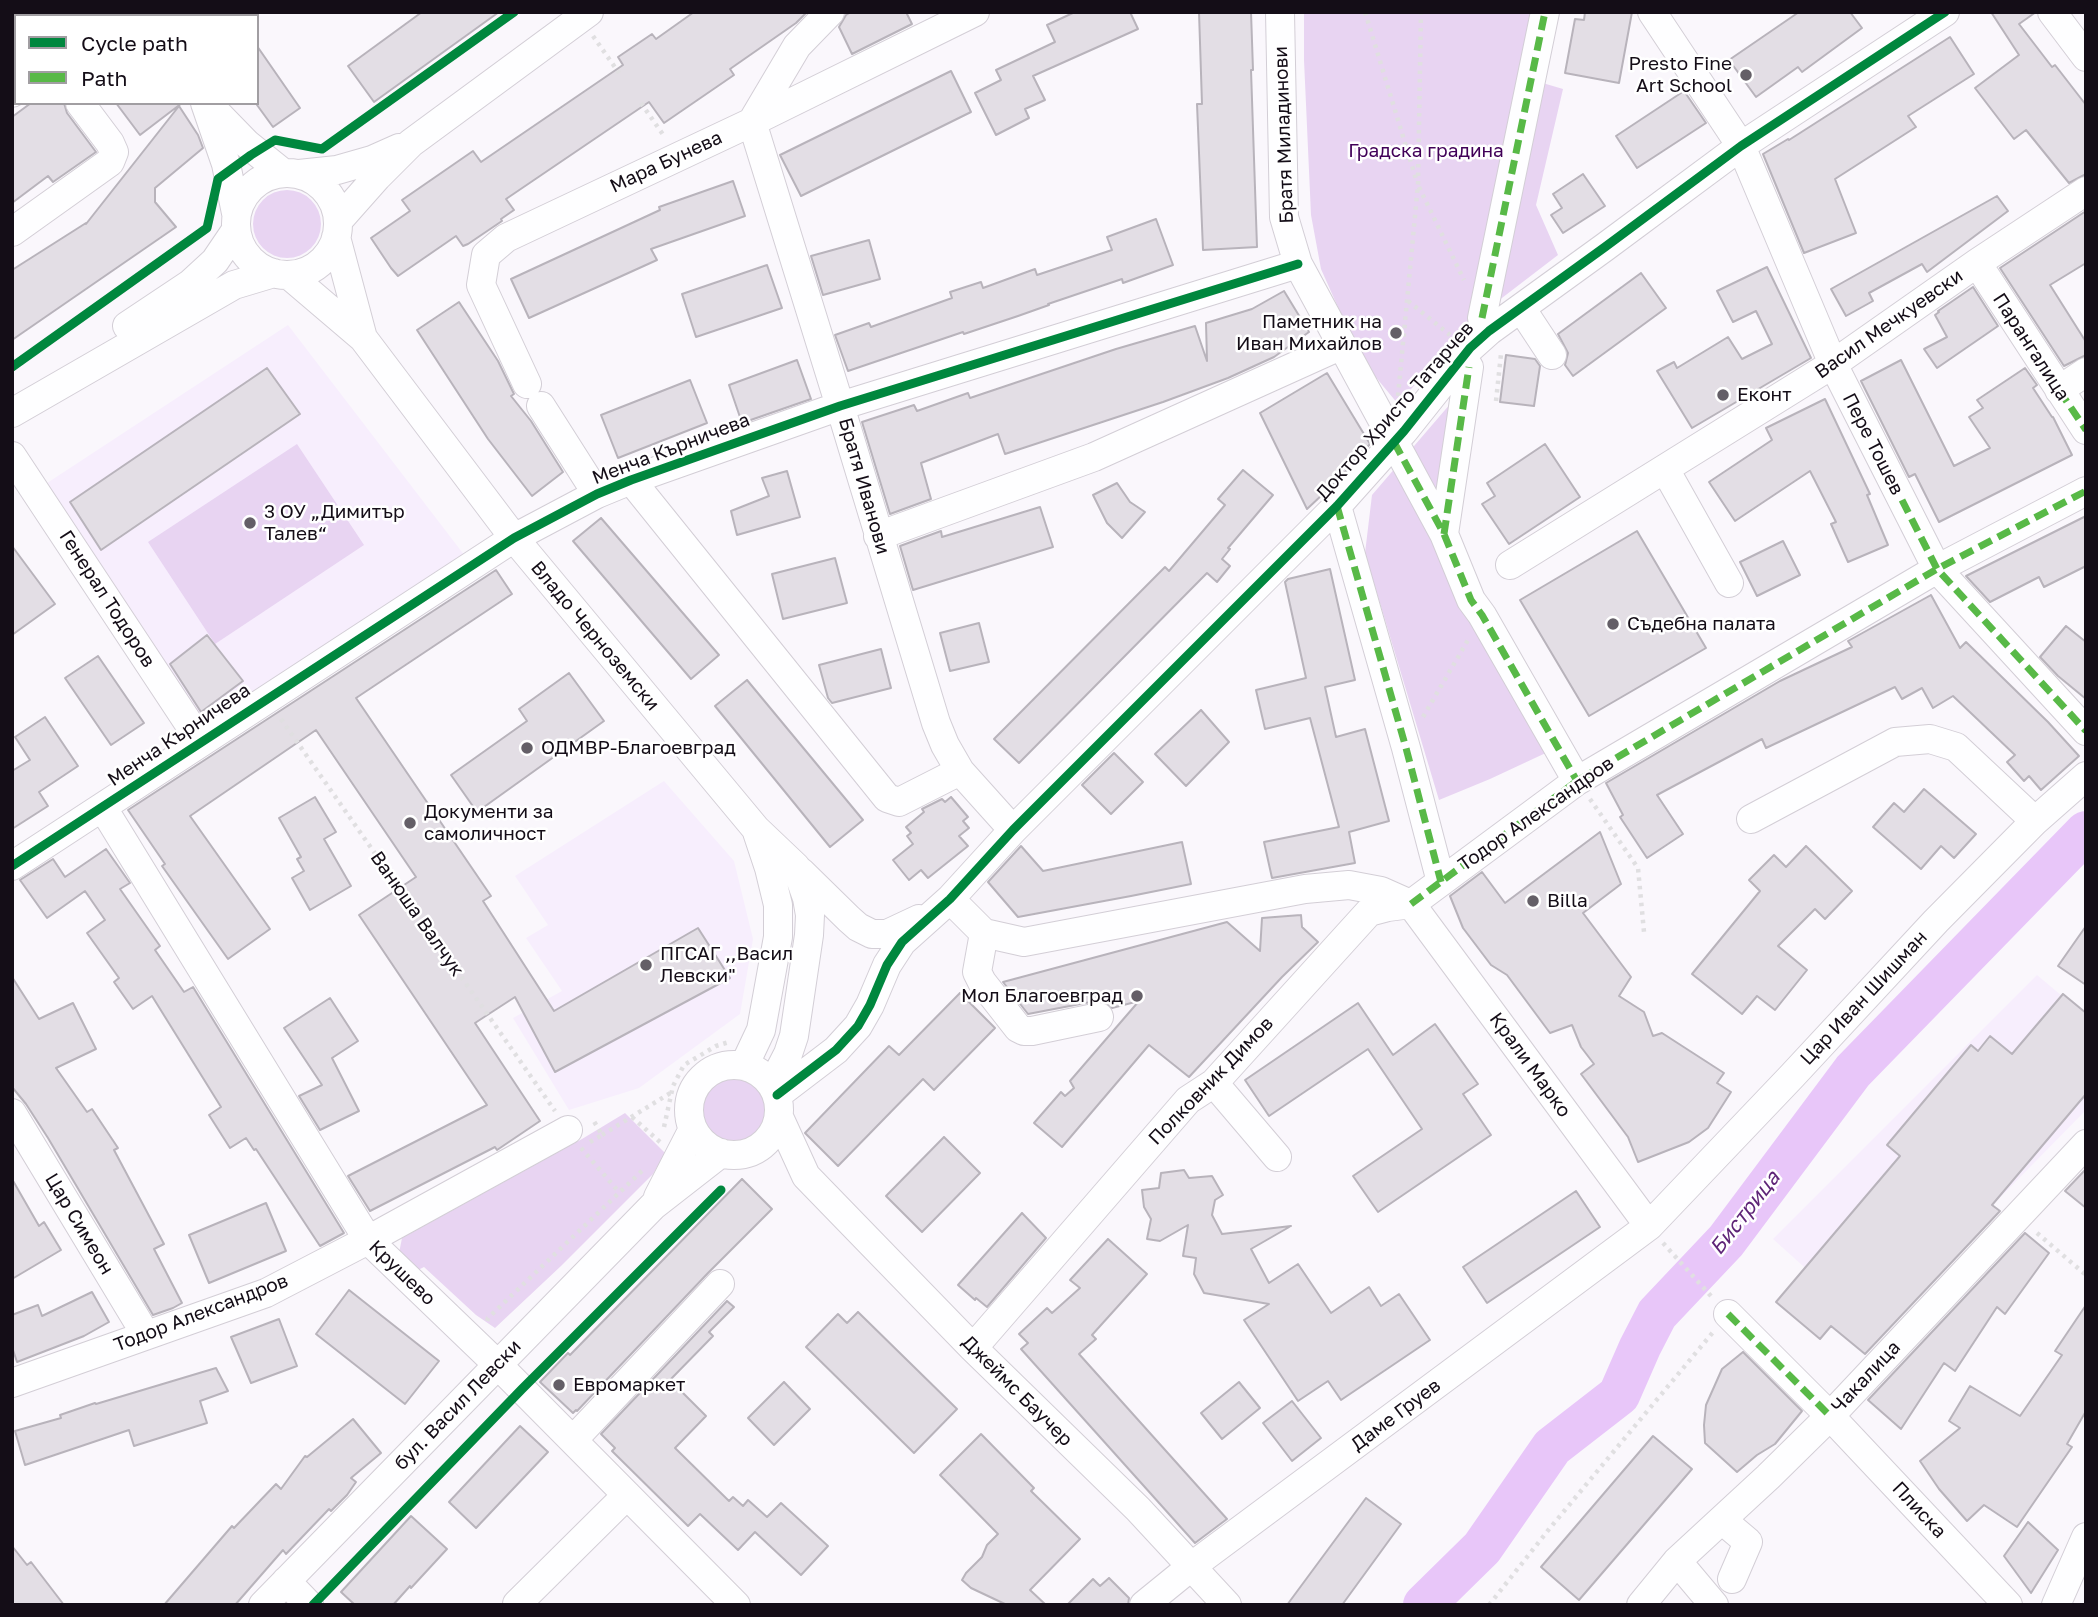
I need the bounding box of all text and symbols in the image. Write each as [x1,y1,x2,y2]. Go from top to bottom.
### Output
legend [14,14,259,105]
text: Cycle path [81,30,188,56]
street label: Братя Миладинови [1270,46,1298,224]
place label: Presto Fine Art School [1628,53,1732,97]
text: Path [81,65,128,91]
marker: Presto Fine Art School [1738,67,1754,83]
street label: Мара Бунева [606,126,726,198]
park label: Градска градина [1348,140,1504,162]
street label: Васил Мечкуевски [1811,264,1967,384]
street label: Парангалица [1988,289,2074,405]
place label: Паметник на Иван Михайлов [1236,311,1382,355]
street label: Доктор Христо Татарчев [1311,317,1479,505]
marker: Паметник на Иван Михайлов [1388,325,1404,341]
place label: Еконт [1737,384,1791,406]
marker: Еконт [1715,387,1731,403]
street label: Пере Тошев [1838,389,1908,499]
street label: Менча Кърничева [589,408,753,490]
street label: Братя Иванови [834,415,894,557]
place label: 3 ОУ „Димитър Талев“ [264,501,405,545]
marker: 3 ОУ „Димитър Талев“ [242,515,258,531]
street label: Генерал Тодоров [54,526,160,672]
street label: Владо Черноземски [526,557,664,715]
place label: Съдебна палата [1627,613,1776,635]
marker: Съдебна палата [1605,616,1621,632]
street label: Менча Кърничева [103,679,255,791]
place label: ОДМВР-Благоевград [541,737,736,759]
marker: ОДМВР-Благоевград [519,740,535,756]
street label: Тодор Александров [1454,752,1618,876]
place label: Документи за самоличност [424,801,553,845]
marker: Документи за самоличност [402,815,418,831]
street label: Ванюша Валчук [365,847,469,981]
place label: Billa [1547,890,1588,912]
marker: Billa [1525,893,1541,909]
street label: Цар Иван Шишман [1796,926,1932,1070]
place label: ПГСАГ ,,Васил Левски" [660,943,793,987]
marker: ПГСАГ ,,Васил Левски" [638,957,654,973]
place label: Мол Благоевград [961,985,1123,1007]
marker: Мол Благоевград [1129,988,1145,1004]
street label: Крали Марко [1484,1008,1576,1122]
street label: Полковник Димов [1144,1012,1278,1150]
water label: Бистрица [1704,1166,1786,1260]
street label: Цар Симеон [40,1169,118,1279]
street label: Крушево [364,1236,440,1310]
street label: Тодор Александров [111,1269,291,1357]
street label: Джеймс Баучер [957,1331,1077,1451]
street label: бул. Васил Левски [390,1335,526,1475]
street label: Чакалица [1827,1336,1905,1418]
place label: Евромаркет [573,1374,685,1396]
street label: Даме Груев [1347,1374,1445,1456]
marker: Евромаркет [551,1377,567,1393]
street label: Плиска [1887,1477,1951,1543]

